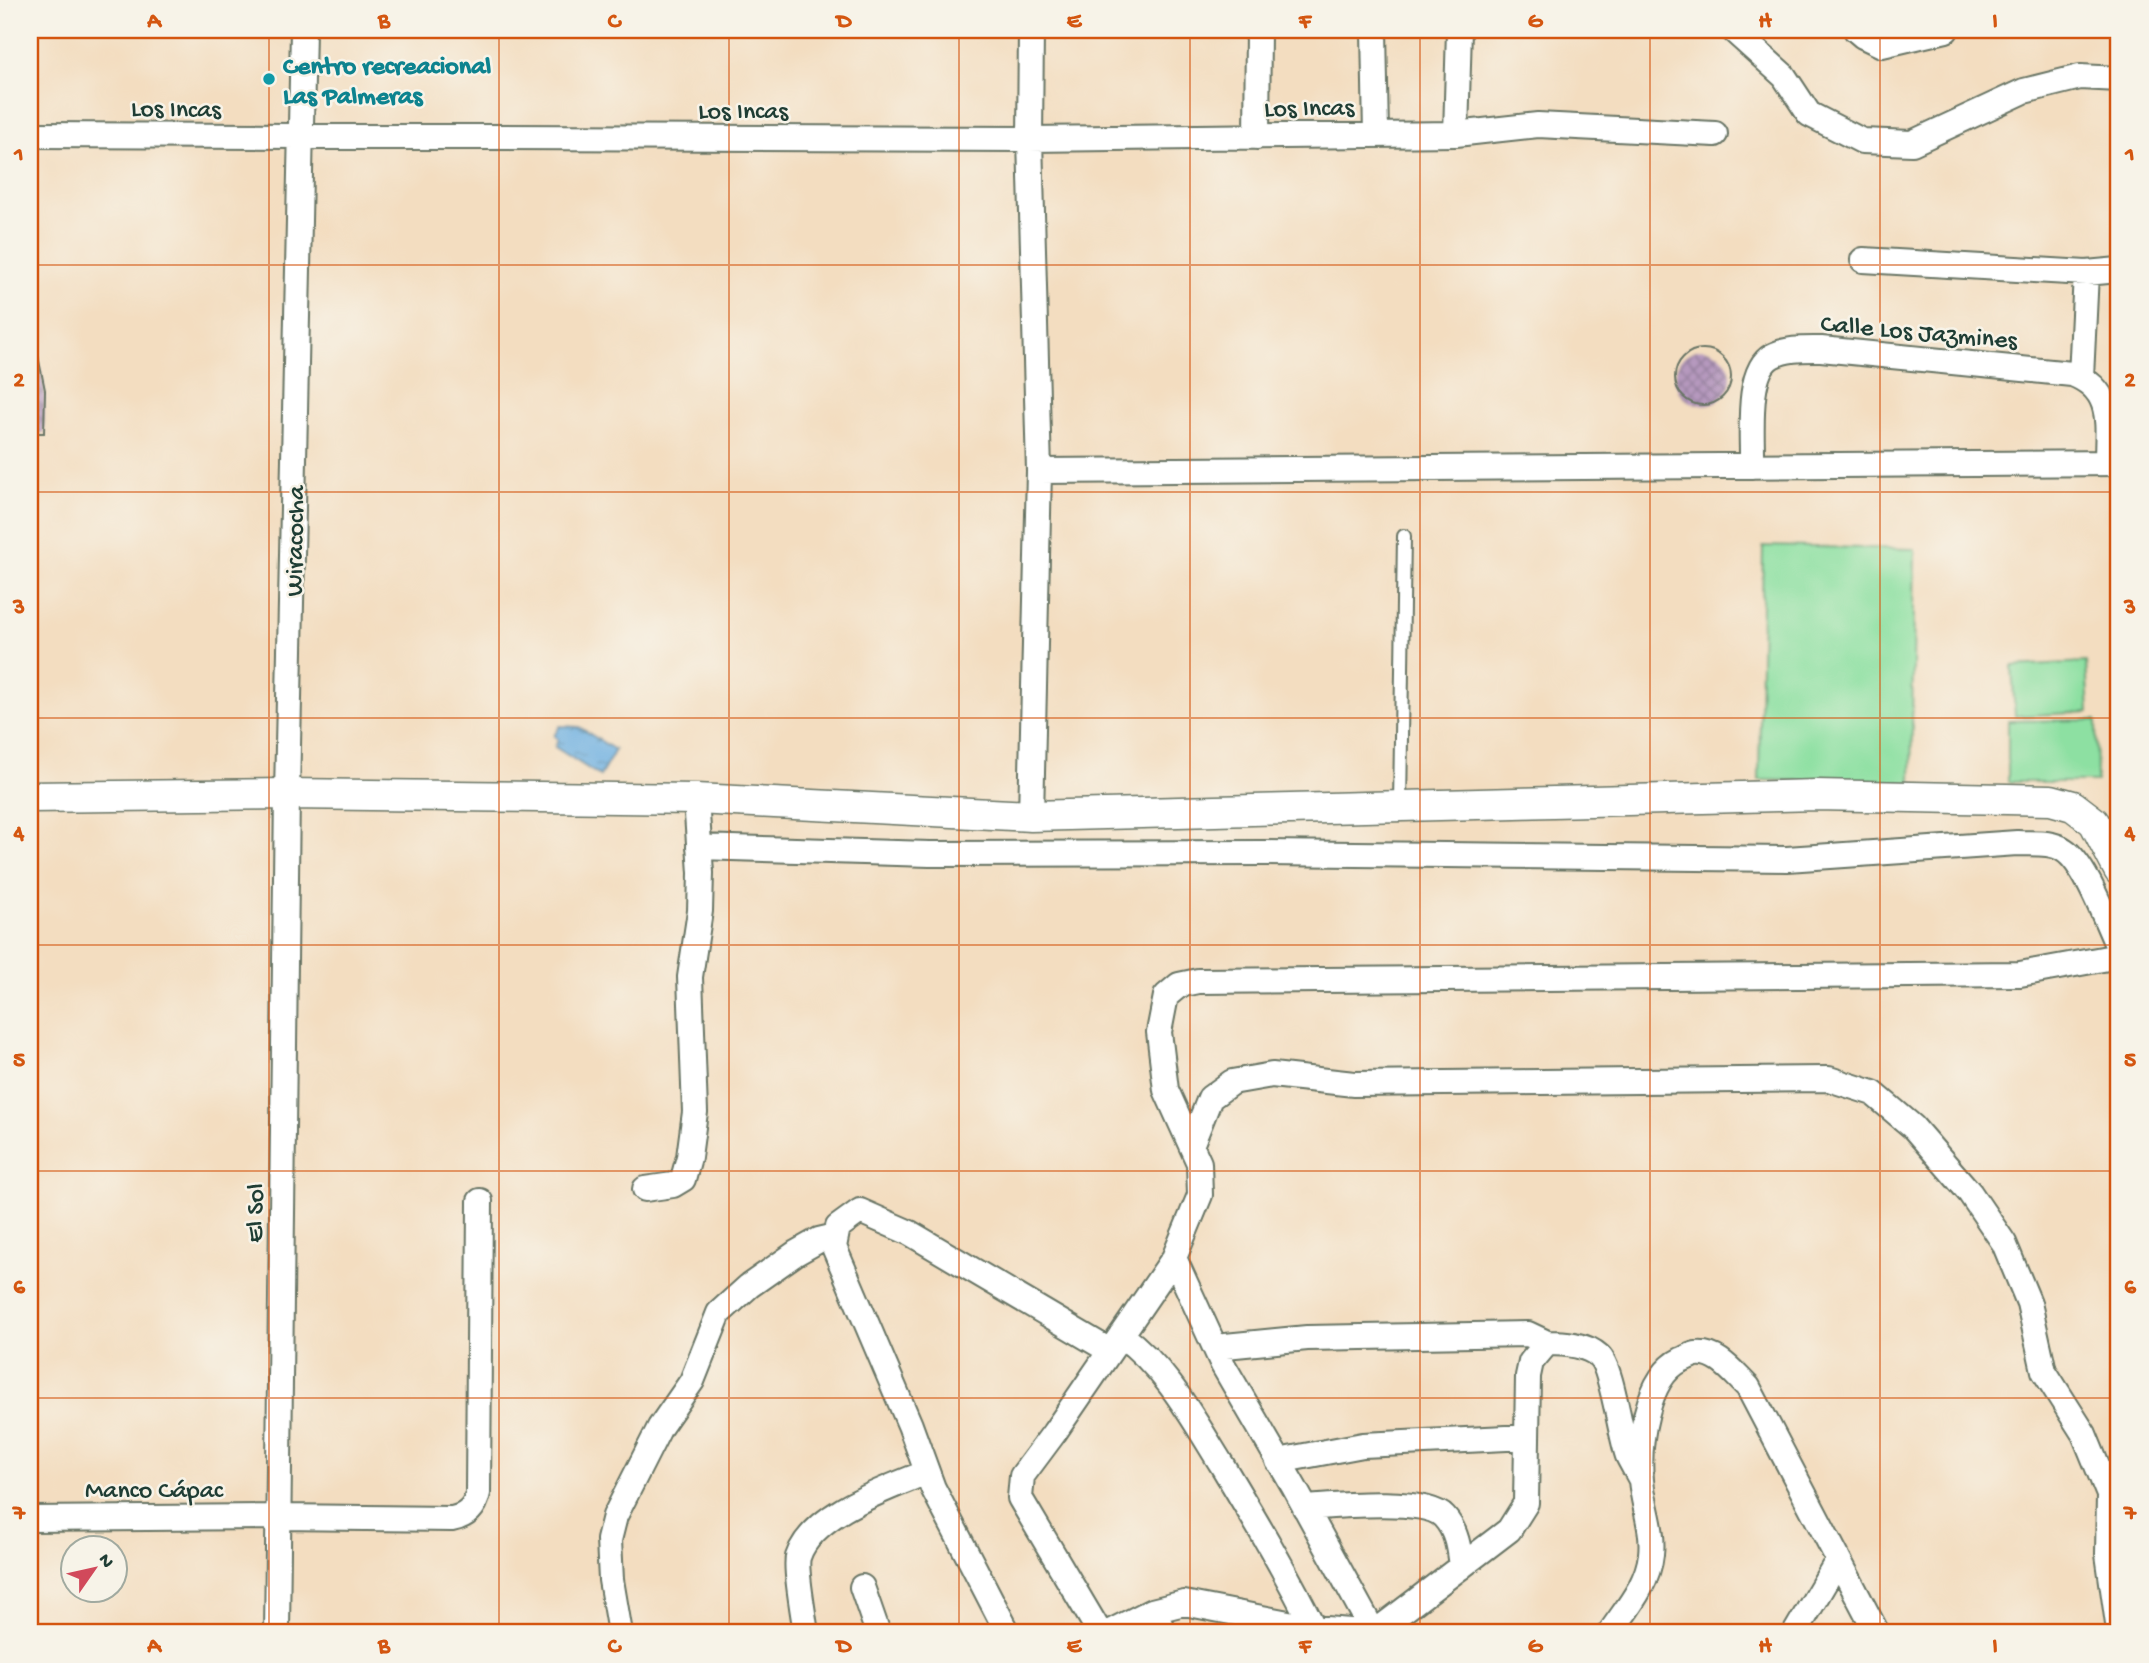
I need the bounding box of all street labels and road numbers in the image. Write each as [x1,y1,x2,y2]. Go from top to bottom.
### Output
street label: Los Incas [1264,94,1356,127]
street label: Los Incas [131,95,223,128]
street label: Los Incas [698,98,790,129]
street label: Calle Los Jazmines [1819,310,2020,359]
street label: Wiracocha [281,484,314,597]
street label: El Sol [241,1183,274,1243]
street label: Manco Cápac [85,1477,224,1508]

